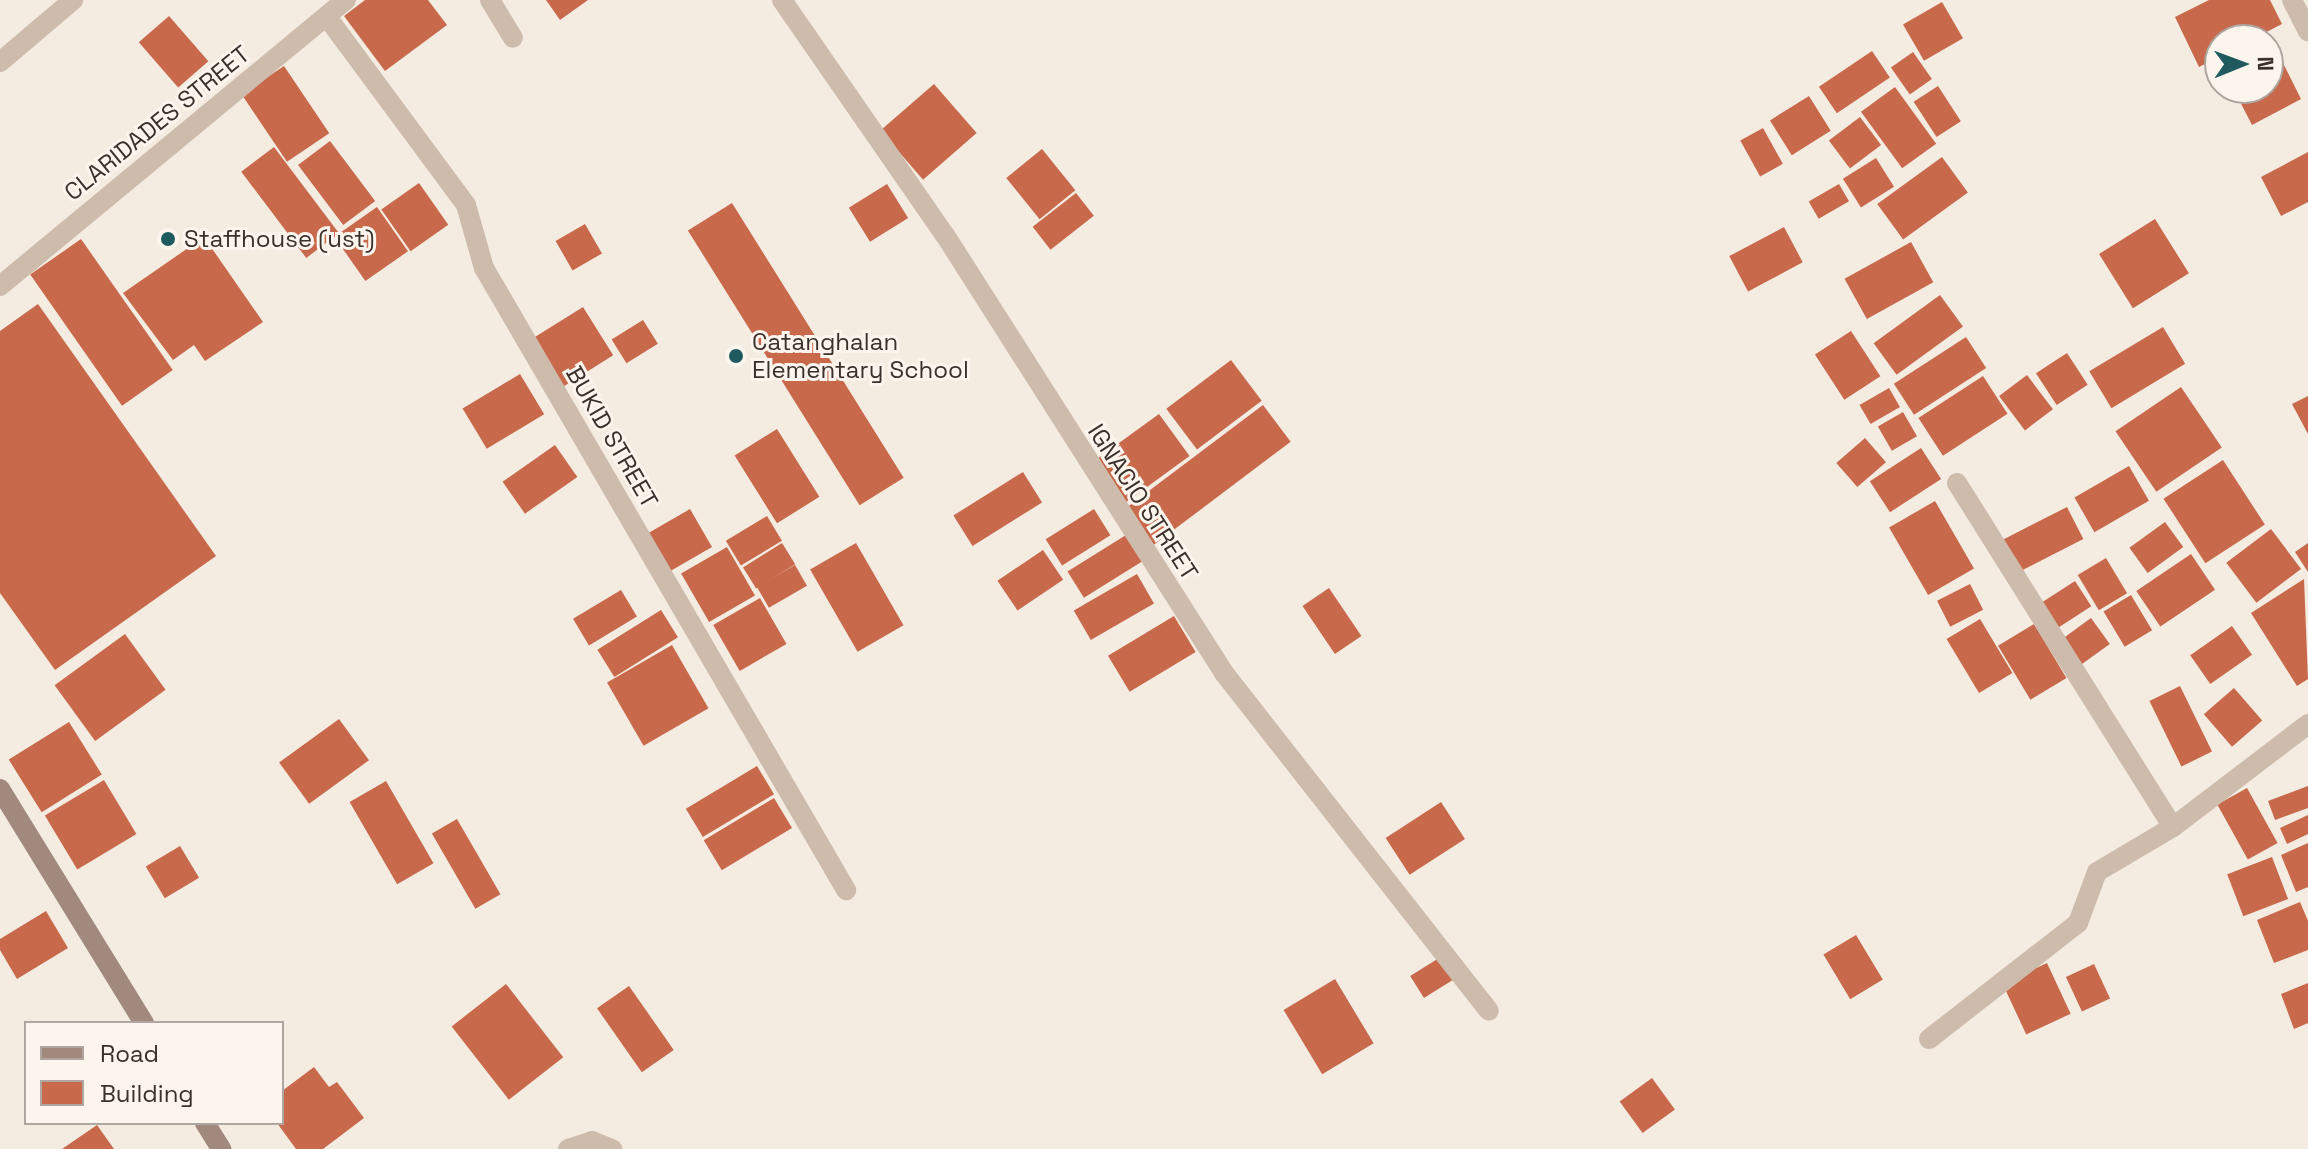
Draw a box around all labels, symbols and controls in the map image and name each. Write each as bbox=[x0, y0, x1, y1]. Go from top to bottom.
north arrow bbox=[2204, 24, 2284, 104]
street label: CLARIDADES STREET bbox=[59, 39, 255, 207]
text: N bbox=[2252, 56, 2280, 71]
place label: Staffhouse (ust) bbox=[184, 225, 374, 253]
marker: Staffhouse (ust) bbox=[159, 230, 177, 248]
place label: Catanghalan Elementary School bbox=[752, 328, 969, 384]
marker: Catanghalan Elementary School bbox=[727, 347, 745, 365]
street label: BUKID STREET bbox=[560, 361, 664, 513]
street label: IGNACIO STREET bbox=[1082, 419, 1204, 585]
legend bbox=[24, 1021, 284, 1125]
text: Road bbox=[100, 1038, 159, 1069]
text: Building bbox=[100, 1078, 194, 1109]

